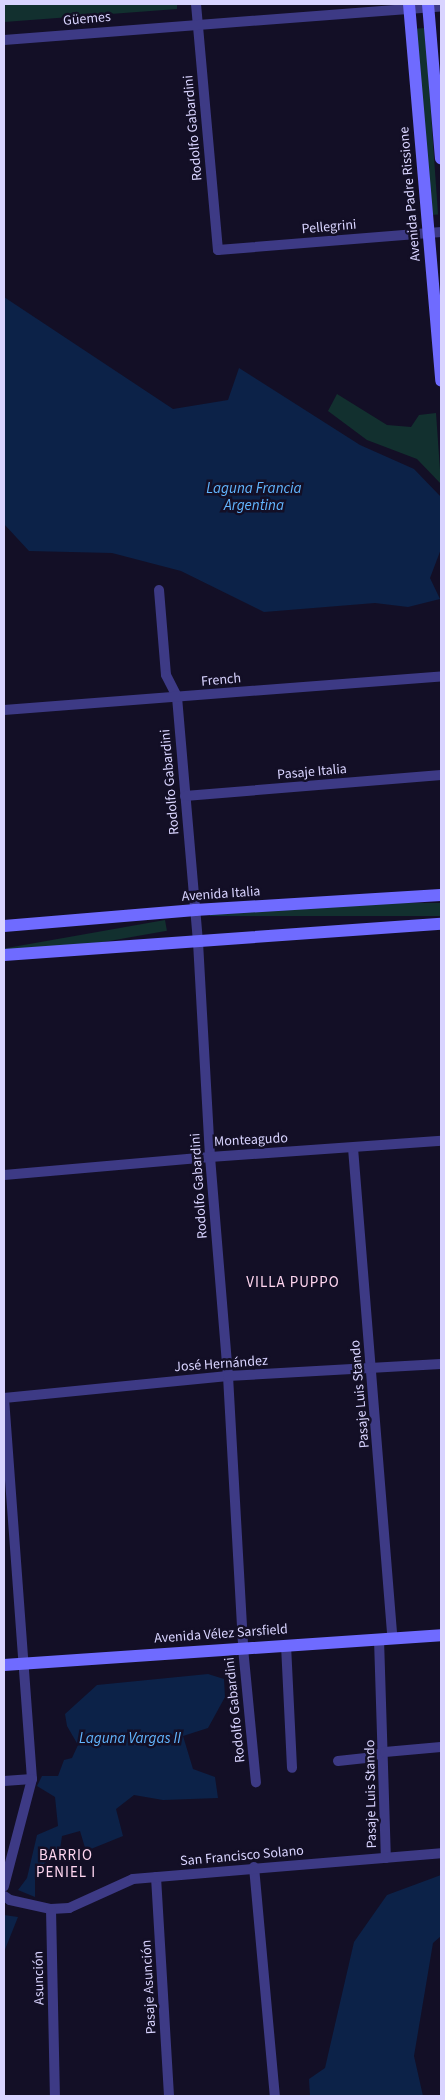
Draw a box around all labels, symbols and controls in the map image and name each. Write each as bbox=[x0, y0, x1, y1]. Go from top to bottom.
street label: Güemes bbox=[63, 9, 111, 29]
street label: Rodolfo Gabardini bbox=[180, 74, 206, 182]
street label: Avenida Padre Rissione bbox=[396, 126, 424, 262]
street label: Pellegrini bbox=[301, 216, 357, 238]
water label: Laguna Francia Argentina bbox=[206, 479, 302, 514]
street label: French bbox=[200, 670, 242, 690]
street label: Rodolfo Gabardini bbox=[157, 728, 183, 836]
street label: Pasaje Italia bbox=[277, 761, 347, 783]
street label: Avenida Italia bbox=[181, 883, 261, 905]
street label: Monteagudo bbox=[214, 1130, 288, 1150]
street label: Rodolfo Gabardini bbox=[187, 1133, 211, 1239]
district label: VILLA PUPPO bbox=[245, 1274, 341, 1292]
street label: Pasaje Luis Stando bbox=[347, 1339, 373, 1449]
street label: José Hernández bbox=[174, 1352, 268, 1376]
street label: Avenida Vélez Sarsfield bbox=[154, 1621, 288, 1647]
street label: Rodolfo Gabardini bbox=[221, 1656, 249, 1764]
water label: Laguna Vargas II bbox=[79, 1730, 181, 1748]
street label: Pasaje Luis Stando bbox=[362, 1740, 380, 1848]
street label: San Francisco Solano bbox=[180, 1842, 304, 1870]
district label: BARRIO PENIEL I bbox=[35, 1846, 97, 1881]
street label: Pasaje Asunción bbox=[138, 1939, 160, 2035]
street label: Asunción bbox=[30, 1951, 48, 2005]

